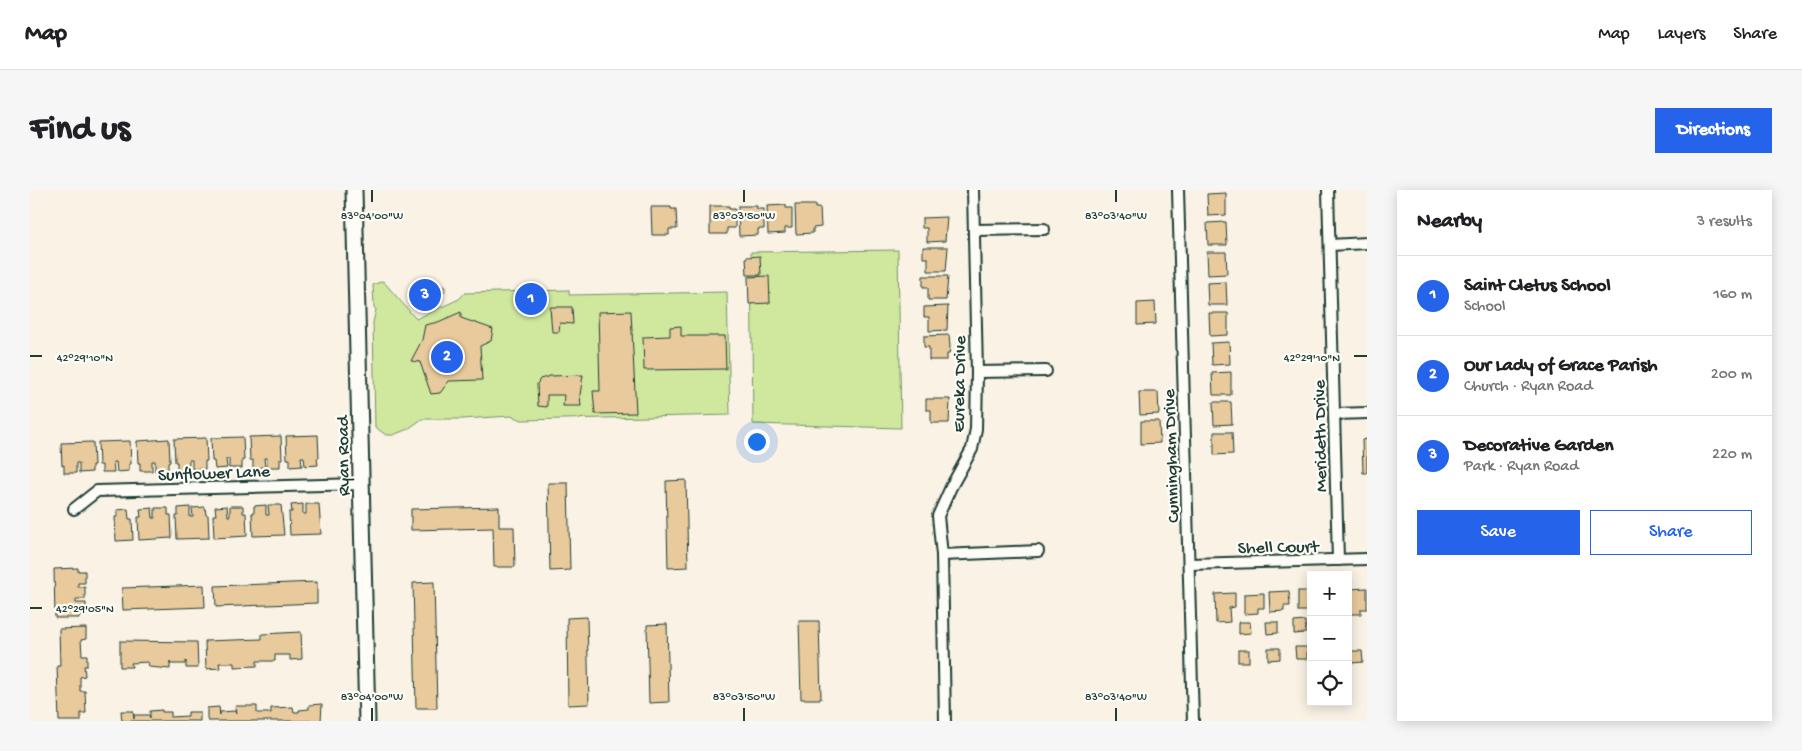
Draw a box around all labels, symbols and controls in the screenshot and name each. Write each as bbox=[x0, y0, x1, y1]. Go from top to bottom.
text: Map bbox=[25, 20, 67, 49]
text: Map bbox=[1598, 24, 1630, 45]
text: Layers bbox=[1658, 24, 1705, 45]
text: Share bbox=[1733, 24, 1777, 45]
button: Directions bbox=[1655, 108, 1772, 153]
text: Find us bbox=[30, 110, 130, 151]
text: 83°04'00"W bbox=[341, 210, 403, 224]
text: 83°03'50"W bbox=[713, 210, 775, 224]
text: 83°03'40"W bbox=[1085, 210, 1147, 224]
text: Nearby bbox=[1417, 210, 1482, 235]
text: 3 results bbox=[1697, 213, 1752, 232]
text: Saint Cletus School bbox=[1464, 275, 1611, 298]
pin: 3 bbox=[409, 276, 441, 314]
pin: 1 bbox=[515, 280, 547, 318]
text: 1 bbox=[1430, 286, 1436, 305]
text: 160 m bbox=[1713, 286, 1752, 305]
text: School bbox=[1464, 298, 1506, 317]
street label: Eureka Drive bbox=[949, 335, 972, 433]
pin: 2 bbox=[431, 338, 463, 376]
text: 42°29'10"N bbox=[57, 352, 113, 366]
text: 42°29'10"N bbox=[1284, 352, 1340, 366]
text: Our Lady of Grace Parish bbox=[1464, 355, 1657, 378]
text: 2 bbox=[1429, 366, 1437, 385]
text: 200 m bbox=[1711, 366, 1752, 385]
text: Church · Ryan Road bbox=[1464, 378, 1593, 397]
street label: Merideth Drive bbox=[1310, 379, 1333, 492]
street label: Cunningham Drive bbox=[1160, 388, 1185, 523]
street label: Ryan Road bbox=[333, 414, 356, 496]
your location bbox=[744, 429, 770, 455]
text: Decorative Garden bbox=[1464, 435, 1614, 458]
text: 3 bbox=[1429, 446, 1437, 465]
text: 220 m bbox=[1712, 446, 1752, 465]
text: Park · Ryan Road bbox=[1464, 458, 1579, 477]
street label: Sunflower Lane bbox=[158, 462, 271, 487]
button: Save bbox=[1417, 510, 1580, 555]
button: Share bbox=[1590, 510, 1752, 555]
street label: Shell Court bbox=[1237, 537, 1320, 560]
map controls bbox=[1307, 571, 1352, 706]
button: + bbox=[1307, 571, 1352, 616]
text: 42°29'05"N bbox=[56, 603, 114, 617]
button: − bbox=[1307, 616, 1352, 661]
button: locate bbox=[1307, 661, 1352, 706]
text: 83°04'00"W bbox=[341, 691, 403, 705]
text: 83°03'50"W bbox=[713, 691, 775, 705]
text: 83°03'40"W bbox=[1085, 691, 1147, 705]

